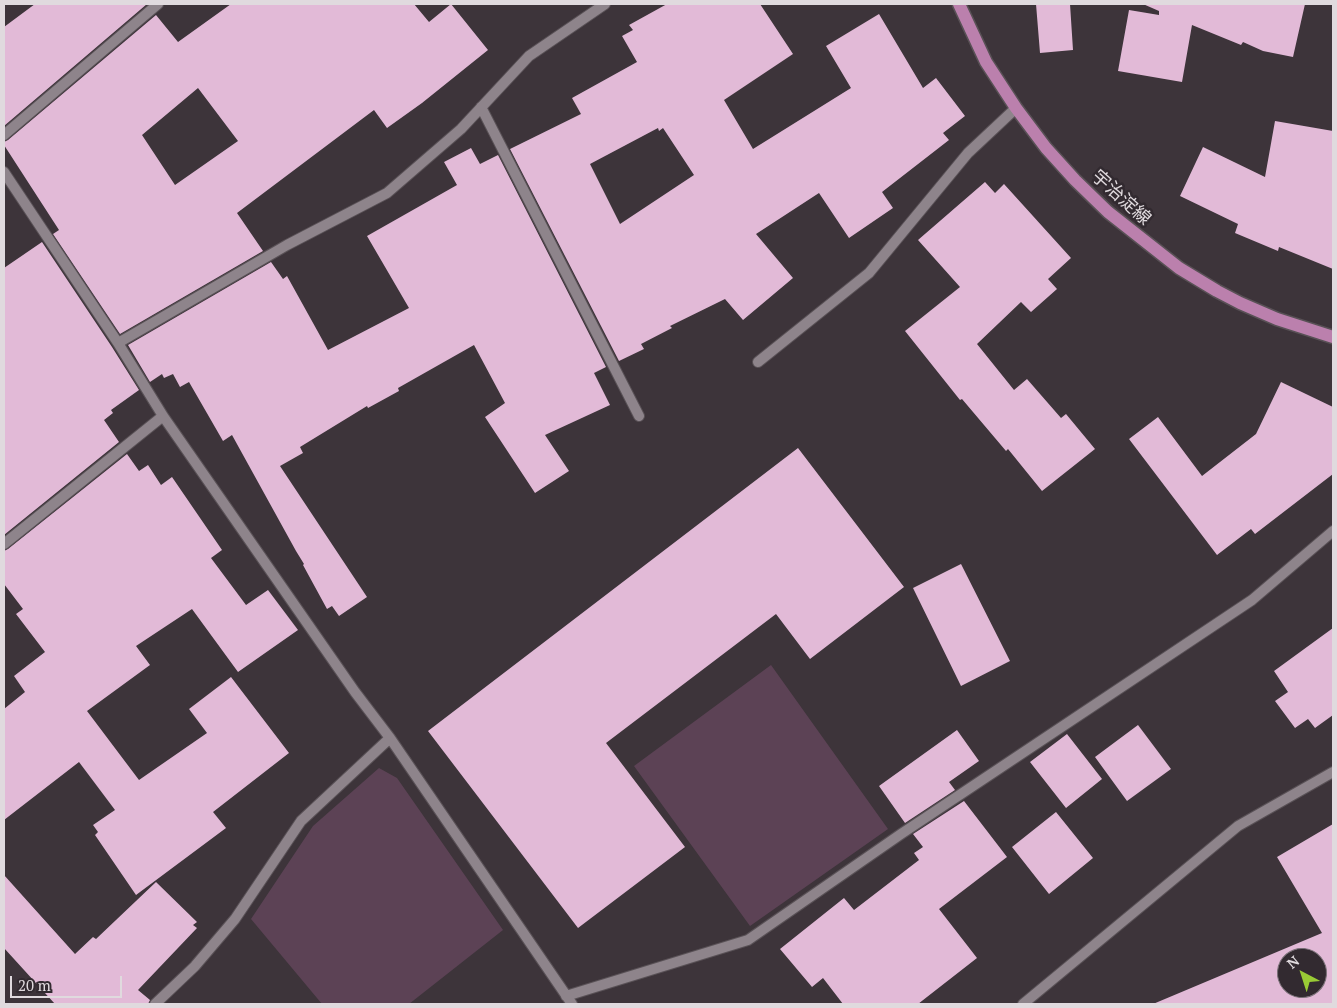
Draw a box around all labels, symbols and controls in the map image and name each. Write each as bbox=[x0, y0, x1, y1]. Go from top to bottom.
street label: 宇治淀線 bbox=[1087, 166, 1155, 230]
north arrow bbox=[1277, 948, 1327, 998]
text: N bbox=[1283, 951, 1303, 973]
scale bar bbox=[12, 966, 125, 998]
text: 20 m bbox=[18, 975, 51, 995]

